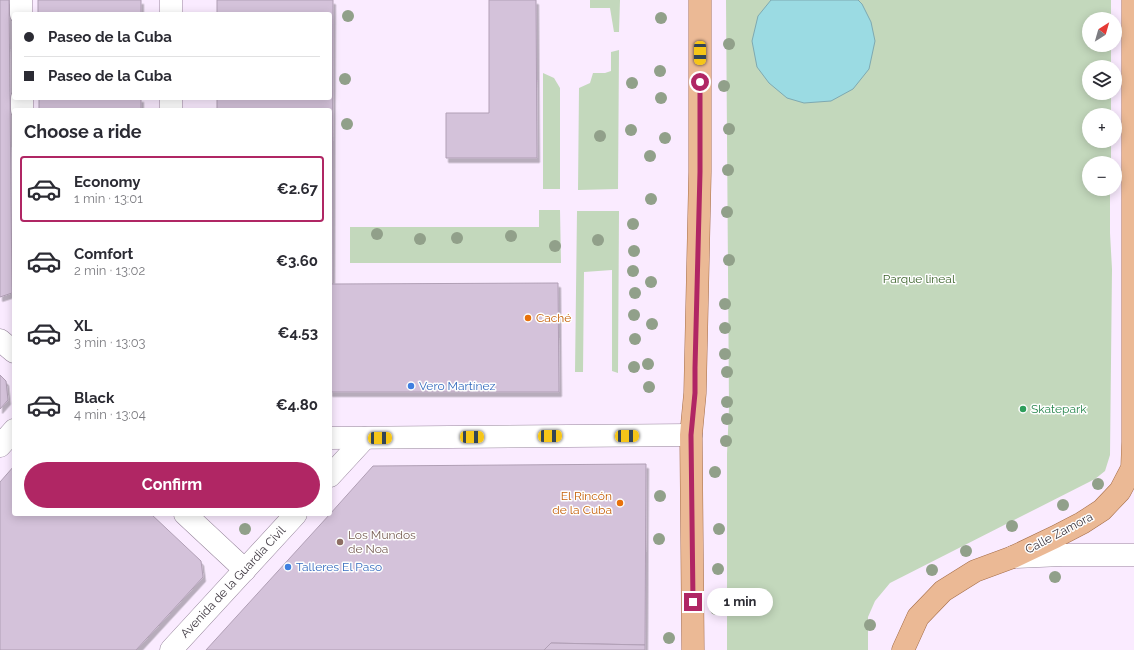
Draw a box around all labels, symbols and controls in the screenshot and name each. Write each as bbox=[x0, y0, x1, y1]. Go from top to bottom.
north arrow bbox=[1082, 12, 1122, 52]
map controls bbox=[1082, 12, 1122, 196]
text: Paseo de la Cuba bbox=[48, 28, 172, 46]
car bbox=[694, 41, 706, 65]
button: layers bbox=[1082, 60, 1122, 100]
text: Paseo de la Cuba bbox=[48, 67, 172, 85]
route start bbox=[691, 73, 709, 91]
button: + bbox=[1082, 108, 1122, 148]
text: Choose a ride bbox=[24, 121, 142, 142]
button: − bbox=[1082, 156, 1122, 196]
icon: car bbox=[26, 171, 62, 207]
text: Economy bbox=[74, 173, 141, 191]
text: €2.67 bbox=[277, 180, 318, 198]
text: 1 min · 13:01 bbox=[74, 191, 143, 206]
icon: car bbox=[26, 243, 62, 279]
text: Comfort bbox=[74, 245, 133, 263]
text: €3.60 bbox=[276, 252, 318, 270]
text: 2 min · 13:02 bbox=[74, 263, 145, 278]
park label: Parque lineal bbox=[883, 272, 956, 286]
place label: Caché bbox=[536, 311, 571, 325]
marker: Caché bbox=[523, 313, 533, 323]
icon: car bbox=[26, 315, 62, 351]
text: XL bbox=[74, 317, 92, 335]
text: €4.53 bbox=[277, 324, 318, 342]
text: 3 min · 13:03 bbox=[74, 335, 146, 350]
place label: Vero Martínez bbox=[419, 379, 495, 393]
marker: Vero Martínez bbox=[406, 381, 416, 391]
icon: car bbox=[26, 387, 62, 423]
text: Black bbox=[74, 389, 114, 407]
text: €4.80 bbox=[276, 396, 318, 414]
place label: Skatepark bbox=[1031, 402, 1087, 416]
marker: Skatepark bbox=[1018, 404, 1028, 414]
text: 4 min · 13:04 bbox=[74, 407, 146, 422]
car bbox=[538, 430, 562, 442]
car bbox=[615, 430, 639, 442]
car bbox=[460, 431, 484, 443]
car bbox=[368, 432, 392, 444]
button: Confirm bbox=[24, 462, 320, 508]
place label: El Rincón de la Cuba bbox=[552, 489, 612, 517]
marker: El Rincón de la Cuba bbox=[615, 498, 625, 508]
street label: Calle Zamora bbox=[1023, 509, 1095, 557]
street label: Avenida de la Guardia Civil bbox=[178, 523, 289, 641]
place label: Los Mundos de Noa bbox=[348, 528, 416, 556]
marker: Los Mundos de Noa bbox=[335, 537, 345, 547]
place label: Talleres El Paso bbox=[296, 560, 382, 574]
marker: Talleres El Paso bbox=[283, 562, 293, 572]
callout: 1 min bbox=[707, 588, 773, 616]
route end bbox=[684, 593, 702, 611]
text: 1 min bbox=[724, 594, 756, 609]

